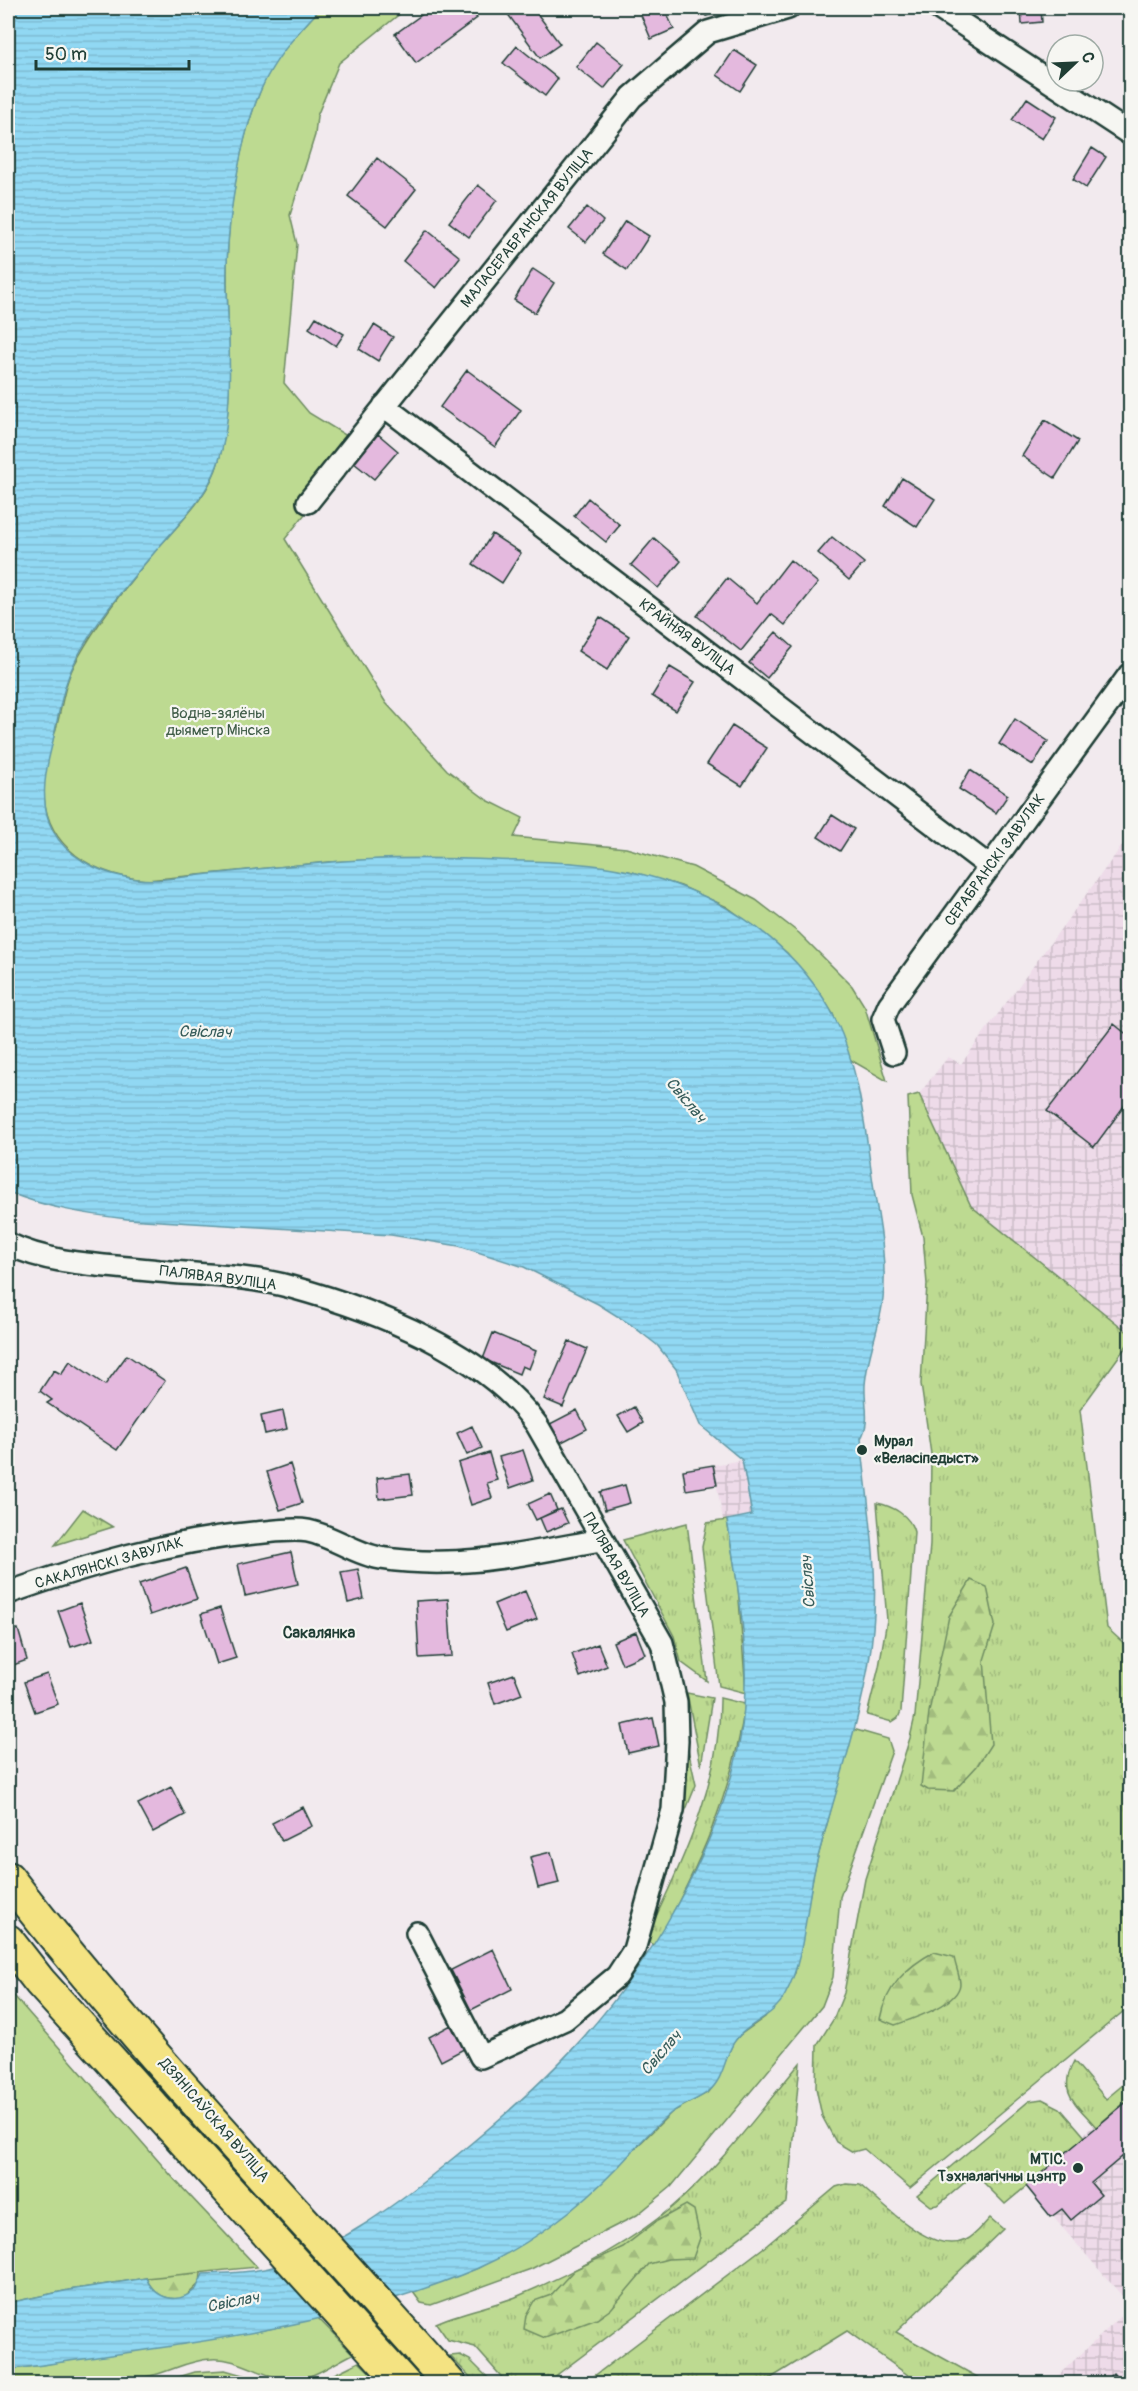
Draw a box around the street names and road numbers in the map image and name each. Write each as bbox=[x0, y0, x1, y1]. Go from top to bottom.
street label: МАЛАСЕРАБРАНСКАЯ ВУЛІЦА bbox=[457, 144, 597, 312]
street label: КРАЙНЯЯ ВУЛІЦА bbox=[635, 594, 739, 680]
street label: СЕРАБРАНСКІ ЗАВУЛАК bbox=[941, 790, 1049, 930]
street label: ПАЛЯВАЯ ВУЛІЦА bbox=[158, 1261, 278, 1295]
street label: ПАЛЯВАЯ ВУЛІЦА bbox=[578, 1509, 654, 1621]
street label: САКАЛЯНСКІ ЗАВУЛАК bbox=[33, 1533, 185, 1593]
street label: ДЗЯНІСАЎСКАЯ ВУЛІЦА bbox=[154, 2053, 273, 2186]

